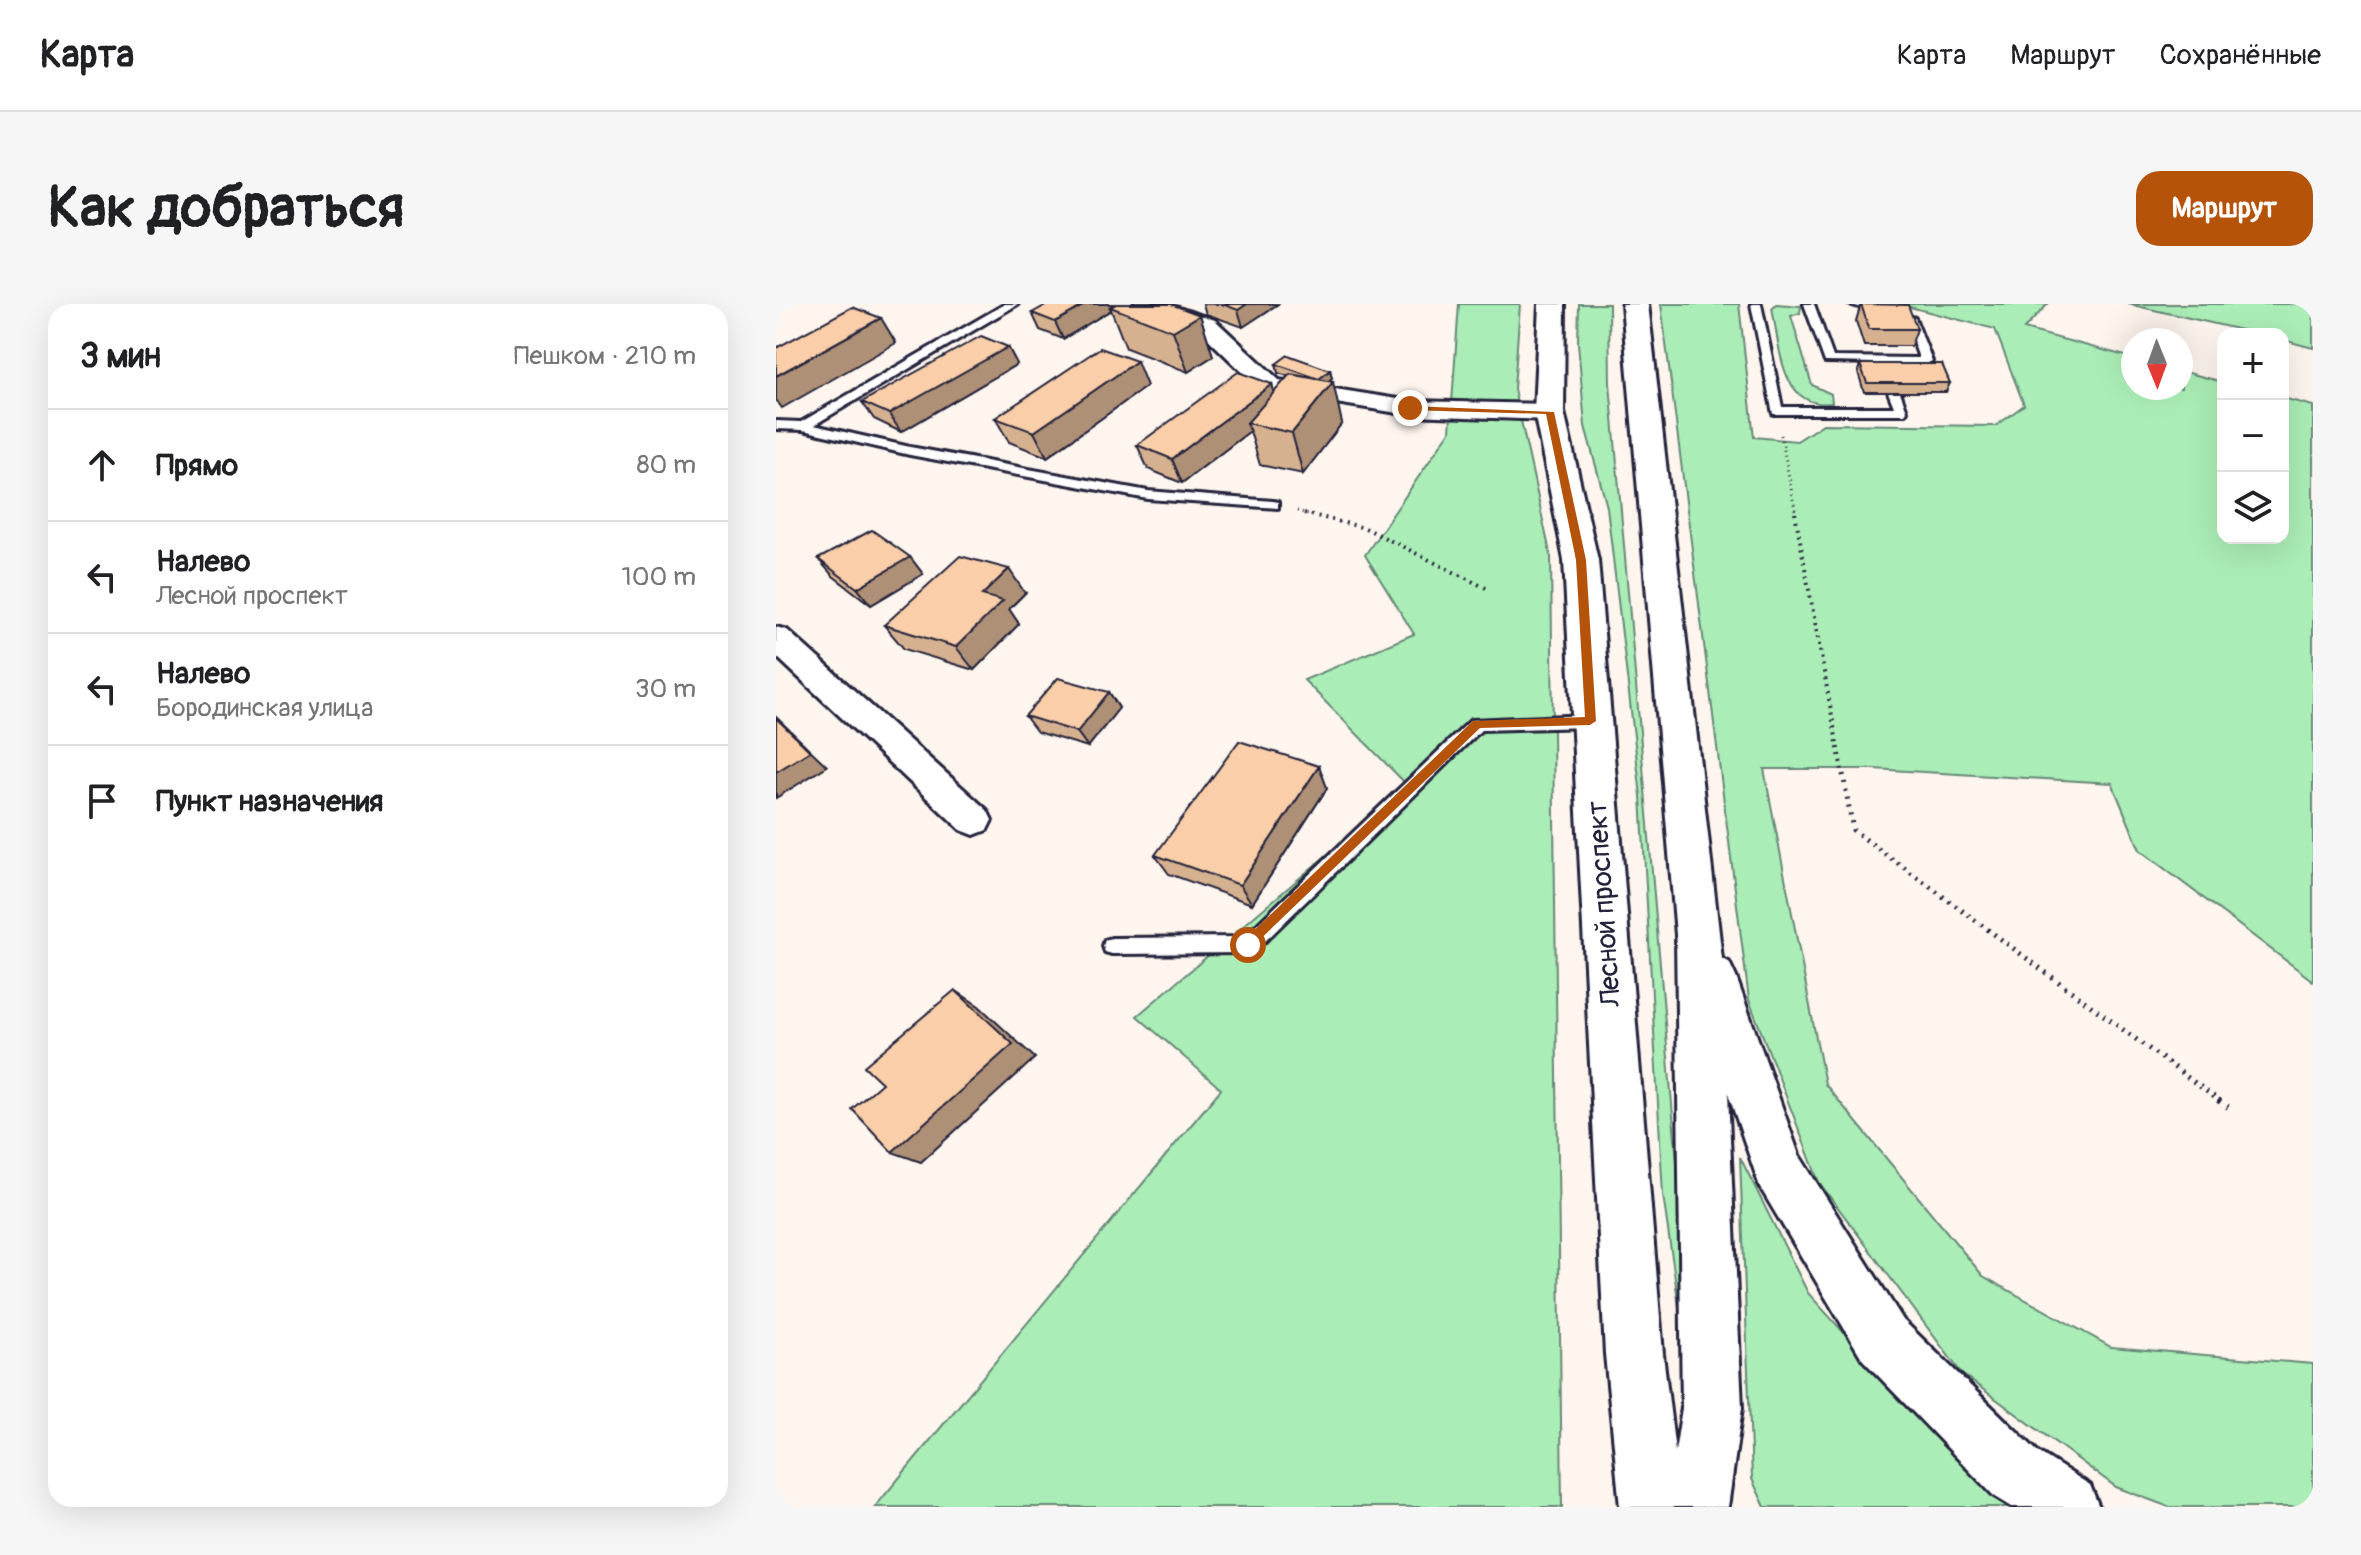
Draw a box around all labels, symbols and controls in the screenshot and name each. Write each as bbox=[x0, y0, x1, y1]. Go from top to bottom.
text: Карта bbox=[40, 31, 134, 79]
text: Карта bbox=[1897, 38, 1966, 73]
text: Маршрут bbox=[2010, 38, 2116, 73]
text: Сохранённые bbox=[2160, 38, 2321, 73]
button: Маршрут bbox=[2136, 171, 2313, 246]
text: Как добраться bbox=[48, 174, 404, 243]
north arrow bbox=[2121, 328, 2193, 400]
map controls bbox=[2217, 328, 2289, 544]
button: + bbox=[2217, 328, 2289, 400]
text: 3 мин bbox=[80, 335, 161, 378]
text: Пешком · 210 m bbox=[514, 340, 696, 372]
route end bbox=[1392, 390, 1428, 426]
button: − bbox=[2217, 400, 2289, 472]
icon: ahead bbox=[80, 443, 124, 487]
text: Прямо bbox=[156, 447, 238, 484]
text: 80 m bbox=[636, 449, 696, 481]
button: layers bbox=[2217, 472, 2289, 544]
text: Налево bbox=[156, 543, 250, 580]
icon: left bbox=[80, 555, 124, 599]
text: 100 m bbox=[622, 561, 696, 593]
text: Лесной проспект bbox=[156, 580, 348, 612]
text: Налево bbox=[156, 655, 250, 692]
icon: left bbox=[80, 667, 124, 711]
text: 30 m bbox=[635, 673, 696, 705]
text: Бородинская улица bbox=[156, 692, 373, 724]
icon: arrive bbox=[80, 779, 124, 823]
text: Пункт назначения bbox=[156, 783, 383, 820]
street label: Лесной проспект bbox=[1580, 800, 1629, 1009]
route start bbox=[1230, 927, 1266, 963]

